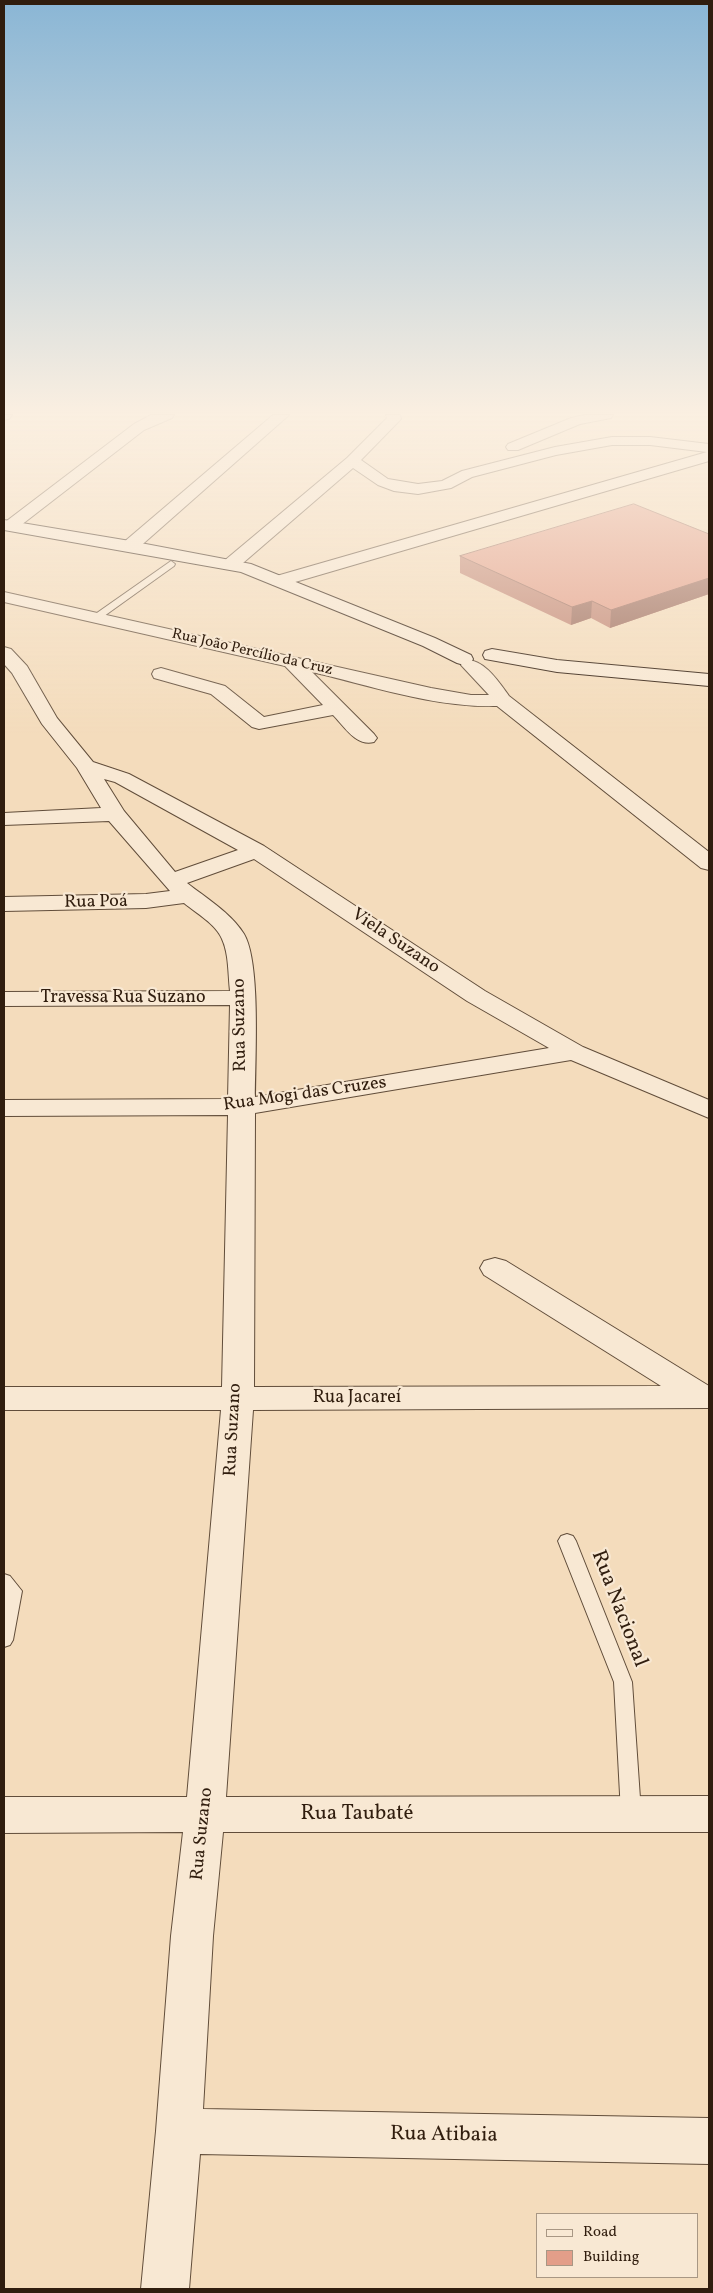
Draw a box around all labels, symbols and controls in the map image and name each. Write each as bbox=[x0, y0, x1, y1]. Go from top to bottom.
street label: Rua João Percílio da Cruz bbox=[170, 626, 334, 680]
street label: Rua Poá bbox=[64, 892, 128, 914]
street label: Viela Suzano bbox=[347, 905, 443, 979]
street label: Rua Suzano bbox=[229, 978, 253, 1072]
street label: Travessa Rua Suzano bbox=[40, 988, 206, 1010]
street label: Rua Mogi das Cruzes bbox=[222, 1073, 388, 1117]
street label: Rua Suzano bbox=[221, 1383, 247, 1477]
street label: Rua Jacareí bbox=[313, 1388, 401, 1410]
street label: Rua Nacional bbox=[584, 1547, 652, 1671]
street label: Rua Suzano bbox=[187, 1786, 219, 1882]
street label: Rua Taubaté bbox=[301, 1802, 413, 1828]
street label: Rua Atibaia bbox=[390, 2122, 498, 2150]
legend bbox=[536, 2213, 698, 2278]
text: Road bbox=[583, 2222, 617, 2243]
text: Building bbox=[583, 2247, 639, 2268]

